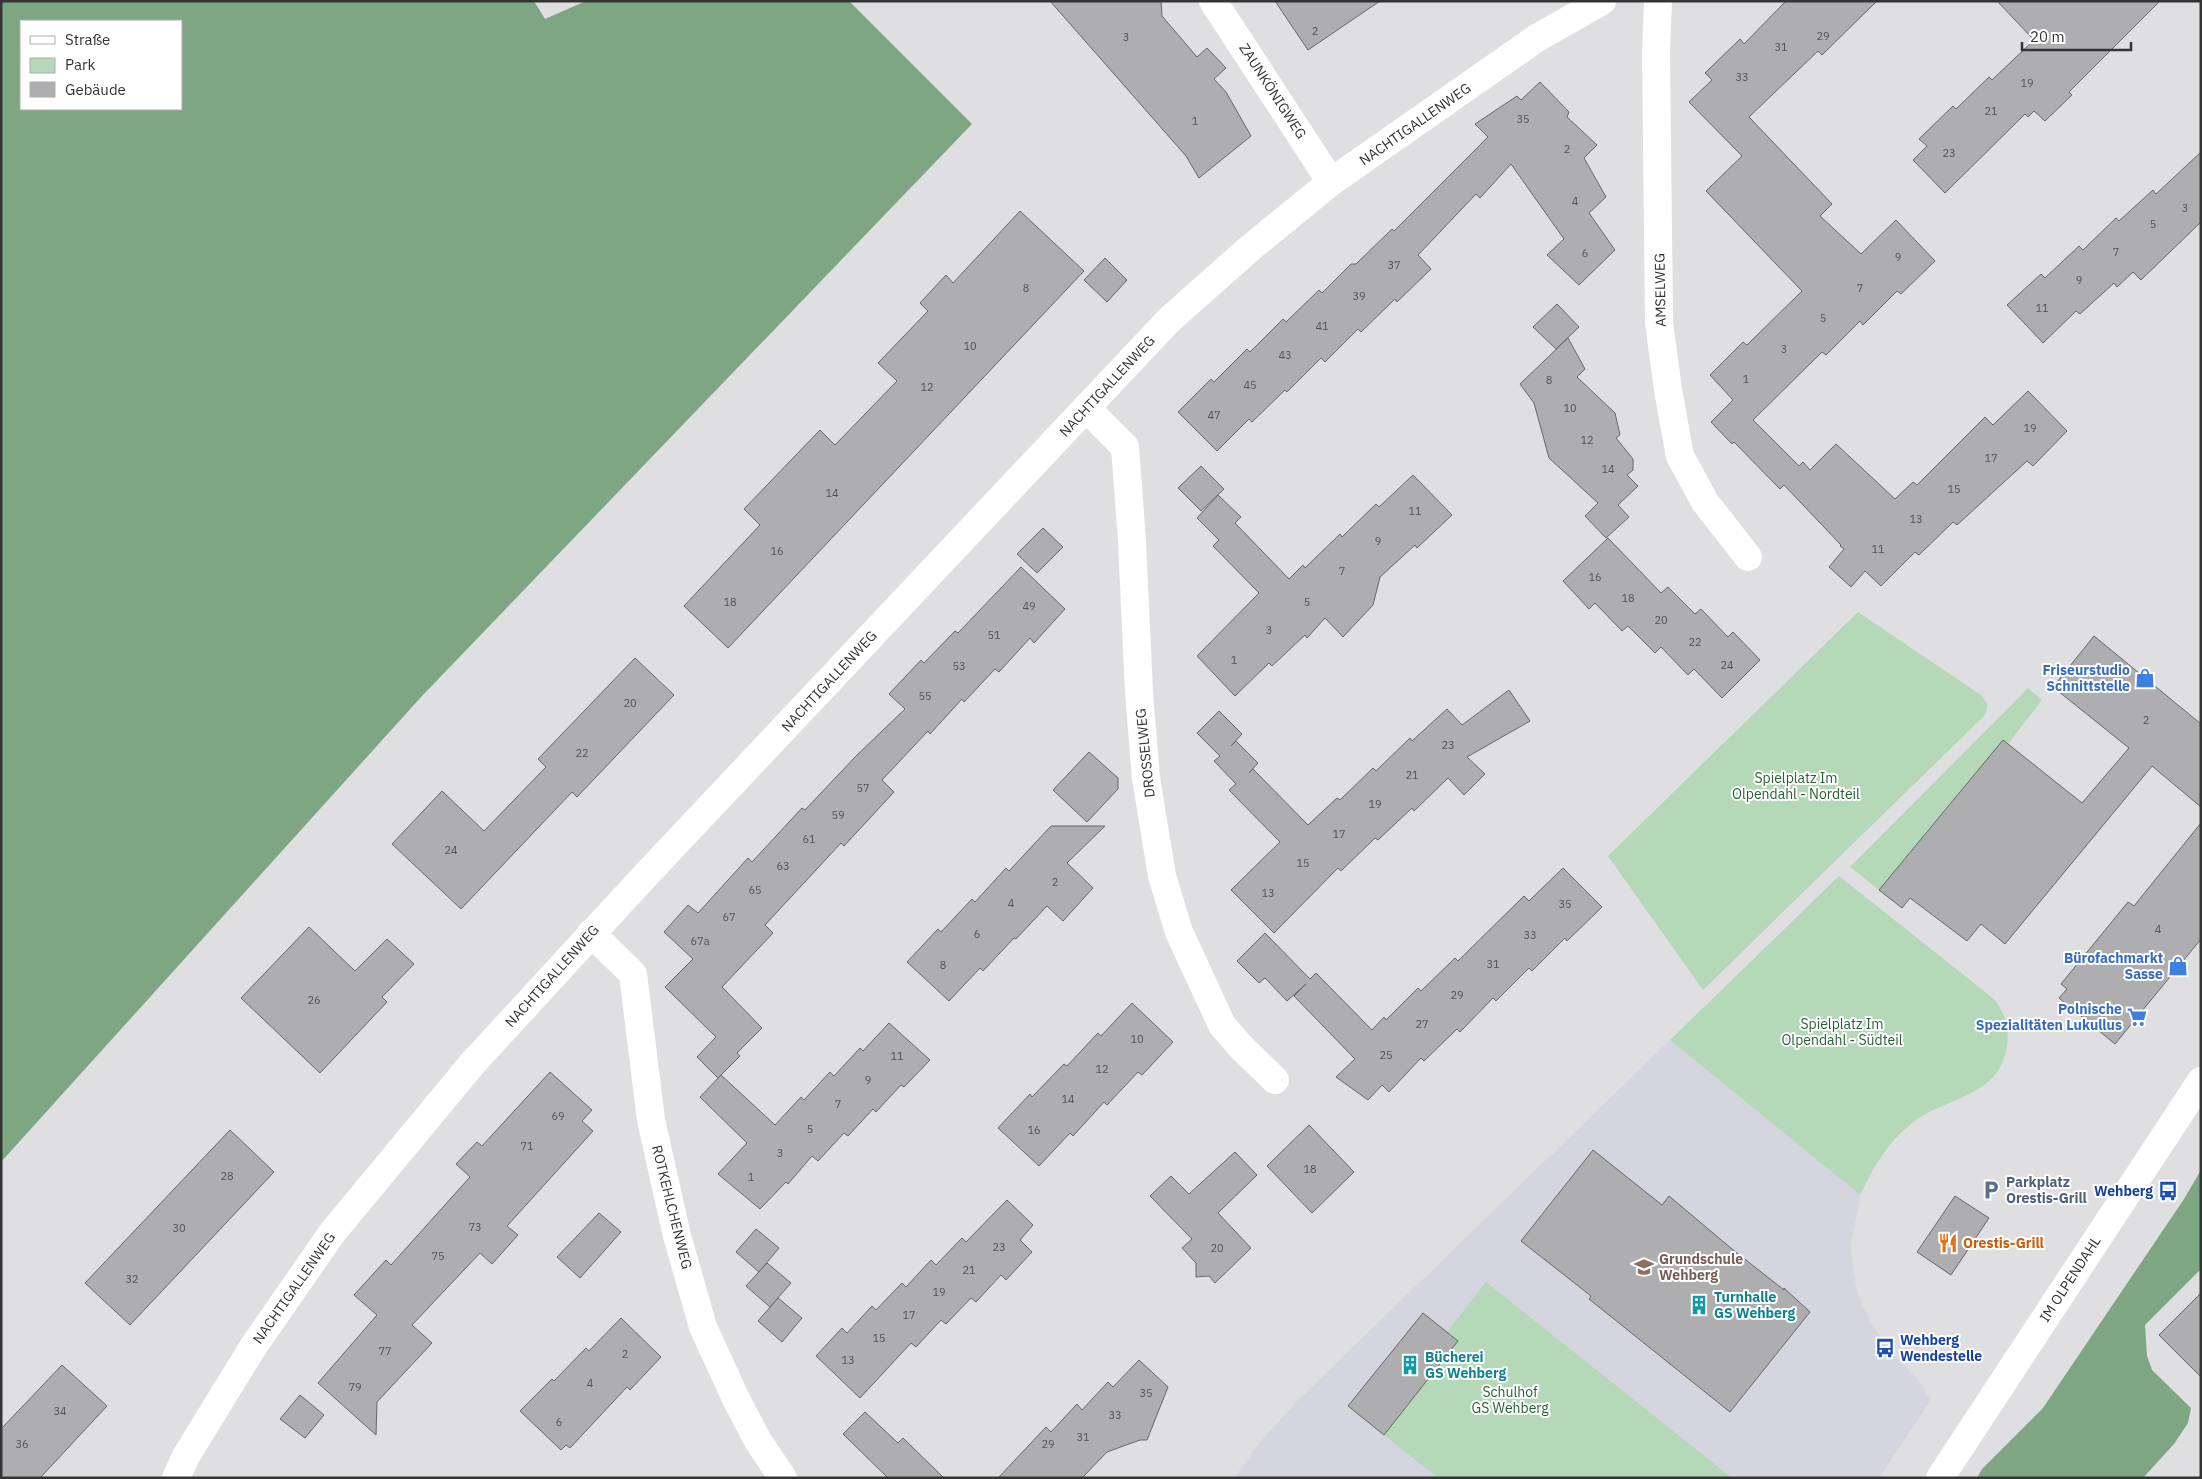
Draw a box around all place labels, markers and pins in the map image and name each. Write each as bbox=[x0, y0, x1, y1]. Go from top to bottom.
place label: Friseurstudio Schnittstelle bbox=[2043, 661, 2130, 695]
shop icon: Friseurstudio Schnittstelle bbox=[2134, 667, 2156, 689]
place label: Bürofachmarkt Sasse bbox=[2064, 949, 2163, 983]
shop icon: Bürofachmarkt Sasse bbox=[2167, 955, 2189, 977]
place label: Polnische Spezialitäten Lukullus bbox=[1976, 1000, 2122, 1034]
supermarket icon: Polnische Spezialitäten Lukullus bbox=[2126, 1006, 2148, 1028]
place label: Parkplatz Orestis-Grill bbox=[2006, 1173, 2087, 1207]
parking icon: Parkplatz Orestis-Grill bbox=[1980, 1179, 2002, 1201]
bus stop icon: Wehberg bbox=[2157, 1180, 2179, 1202]
place label: Wehberg bbox=[2094, 1182, 2153, 1200]
restaurant icon: Orestis-Grill bbox=[1937, 1232, 1959, 1254]
place label: Orestis-Grill bbox=[1963, 1234, 2044, 1252]
place label: Grundschule Wehberg bbox=[1659, 1250, 1743, 1284]
school or university icon: Grundschule Wehberg bbox=[1633, 1256, 1655, 1278]
place label: Turnhalle GS Wehberg bbox=[1714, 1288, 1795, 1322]
building icon: Turnhalle GS Wehberg bbox=[1688, 1294, 1710, 1316]
place label: Wehberg Wendestelle bbox=[1900, 1331, 1982, 1365]
bus stop icon: Wehberg Wendestelle bbox=[1874, 1337, 1896, 1359]
place label: Bücherei GS Wehberg bbox=[1425, 1348, 1506, 1382]
building icon: Bücherei GS Wehberg bbox=[1399, 1354, 1421, 1376]

